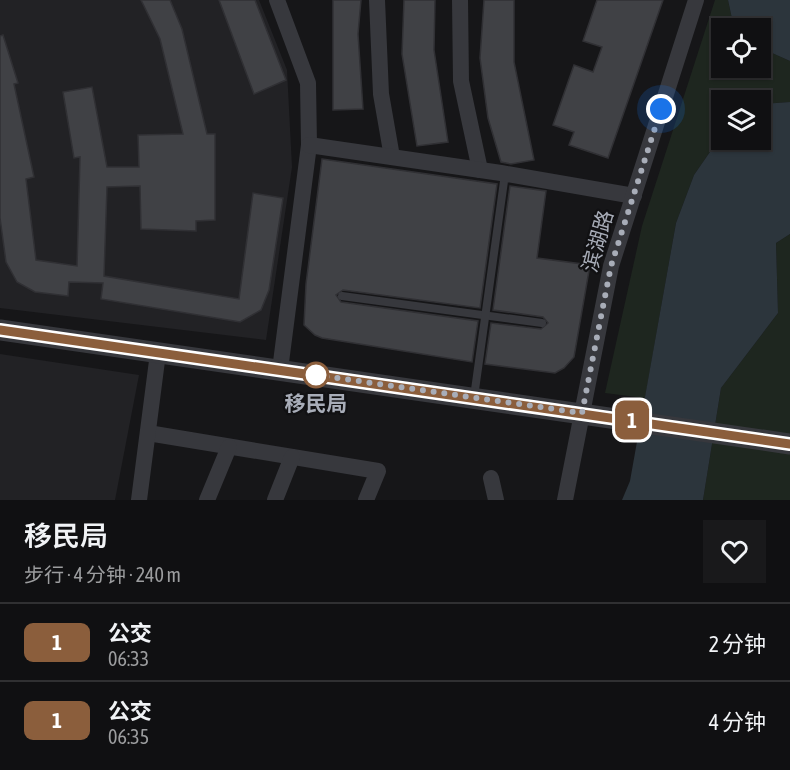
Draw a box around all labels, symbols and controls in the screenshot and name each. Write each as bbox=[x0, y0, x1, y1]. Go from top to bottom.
map controls bbox=[711, 18, 771, 150]
button: locate bbox=[711, 18, 771, 78]
button: layers bbox=[711, 90, 771, 150]
your location bbox=[646, 94, 676, 124]
street label: 滨湖路 bbox=[577, 207, 617, 275]
marker: 移民局 bbox=[303, 362, 329, 388]
place label: 移民局 bbox=[285, 391, 348, 415]
line badge: 1 bbox=[612, 400, 652, 440]
text: 1 bbox=[627, 408, 637, 432]
text: 移民局 bbox=[24, 520, 108, 552]
button: heart bbox=[703, 520, 766, 583]
text: 步行 · 4 分钟 · 240 m bbox=[24, 563, 181, 586]
text: 公交 bbox=[108, 620, 152, 646]
text: 1 bbox=[52, 630, 62, 654]
text: 2 分钟 bbox=[709, 631, 766, 657]
text: 06:33 bbox=[108, 647, 149, 670]
text: 公交 bbox=[108, 698, 152, 724]
text: 1 bbox=[52, 708, 62, 732]
text: 4 分钟 bbox=[709, 709, 766, 735]
text: 06:35 bbox=[108, 725, 149, 748]

